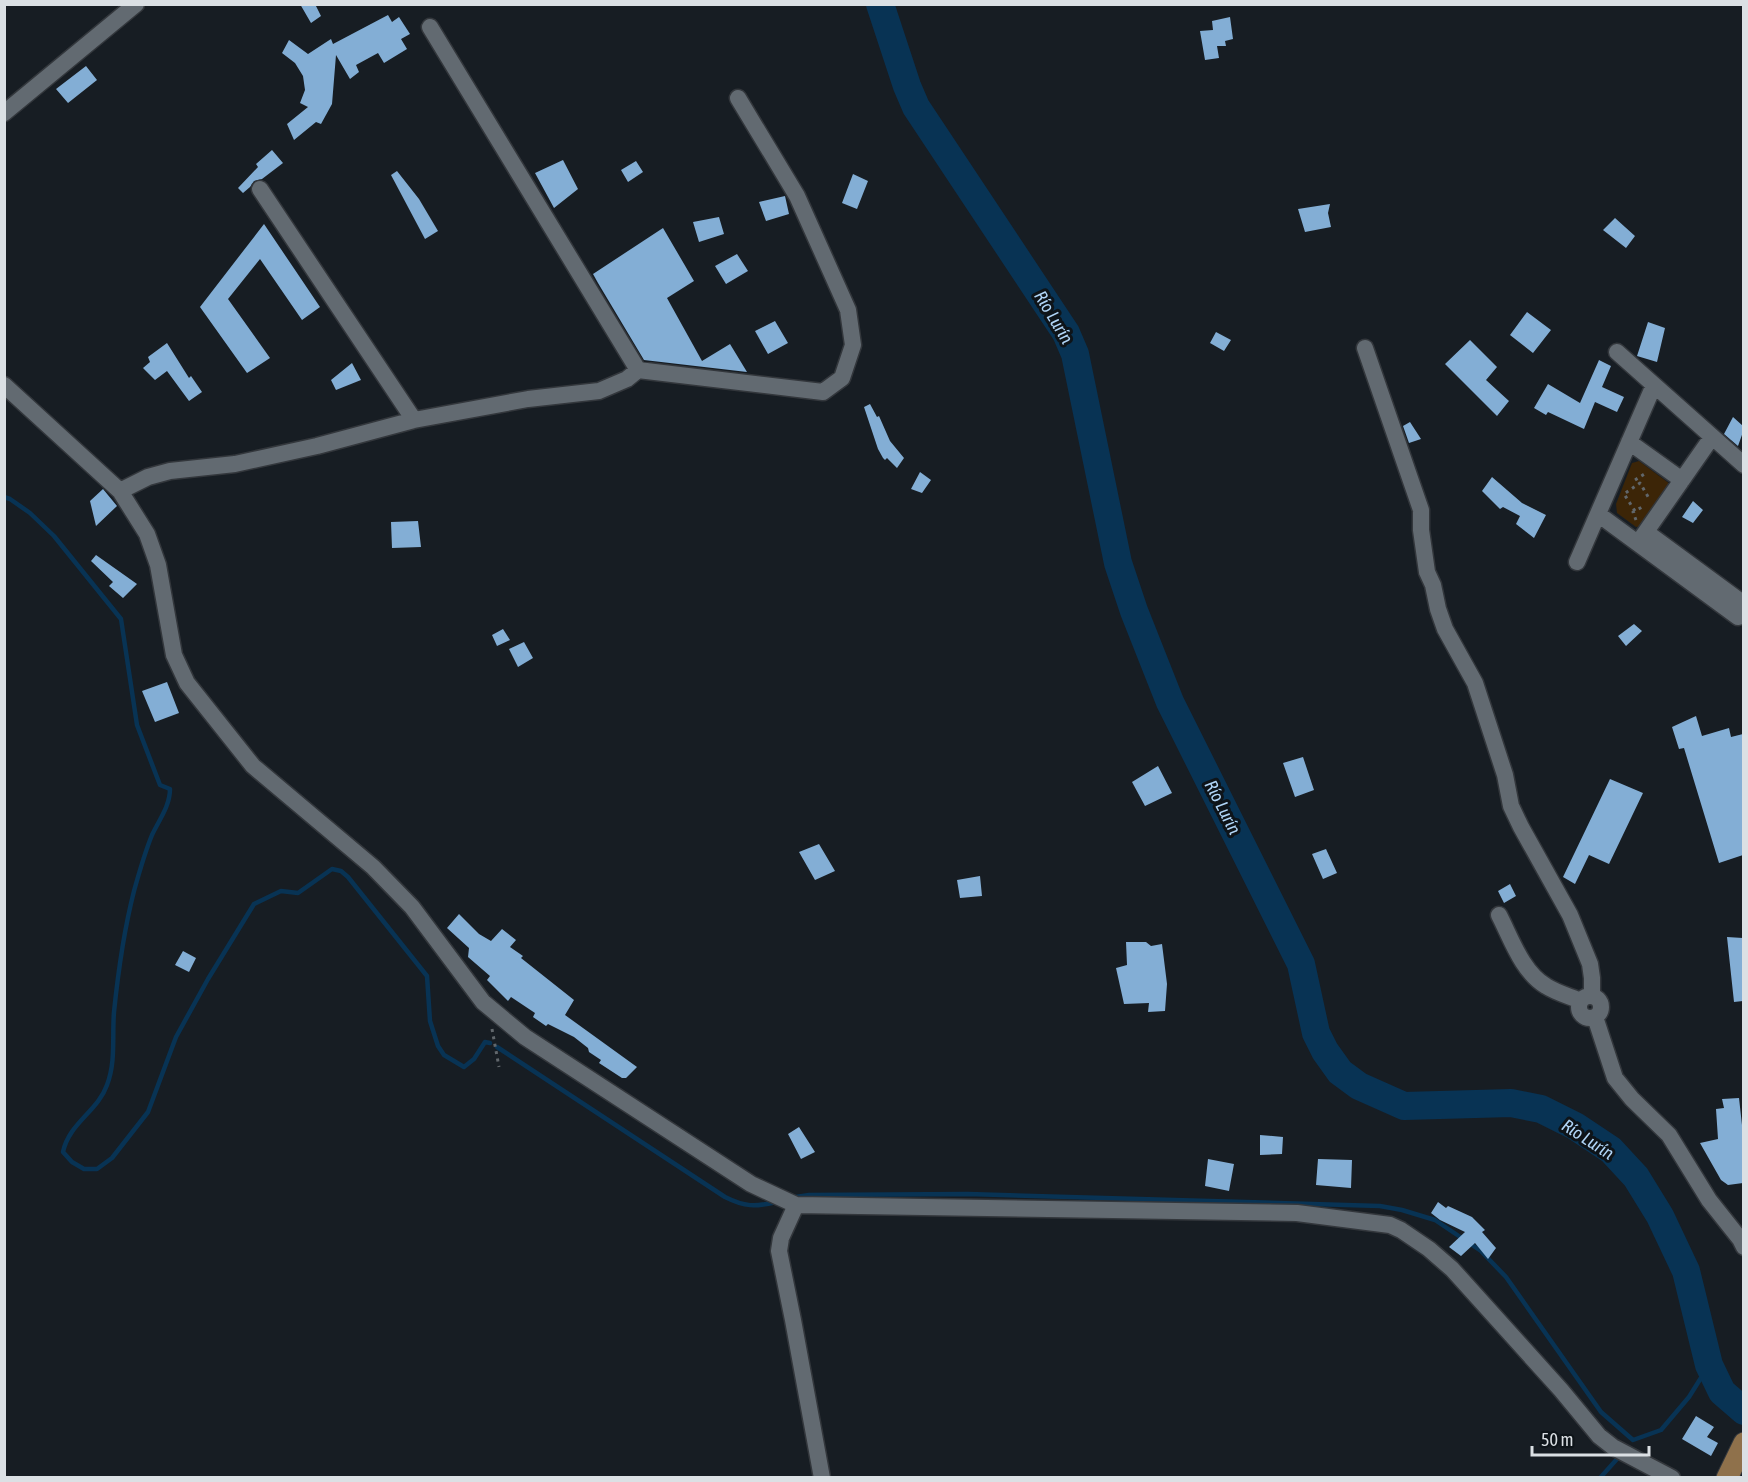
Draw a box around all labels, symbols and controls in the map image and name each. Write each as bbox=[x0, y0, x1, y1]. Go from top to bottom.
water label: Río Lurín bbox=[1030, 287, 1078, 347]
water label: Río Lurín bbox=[1200, 776, 1246, 838]
water label: Río Lurín bbox=[1558, 1114, 1618, 1164]
scale bar bbox=[1532, 1419, 1649, 1457]
text: 50 m bbox=[1541, 1429, 1573, 1450]

